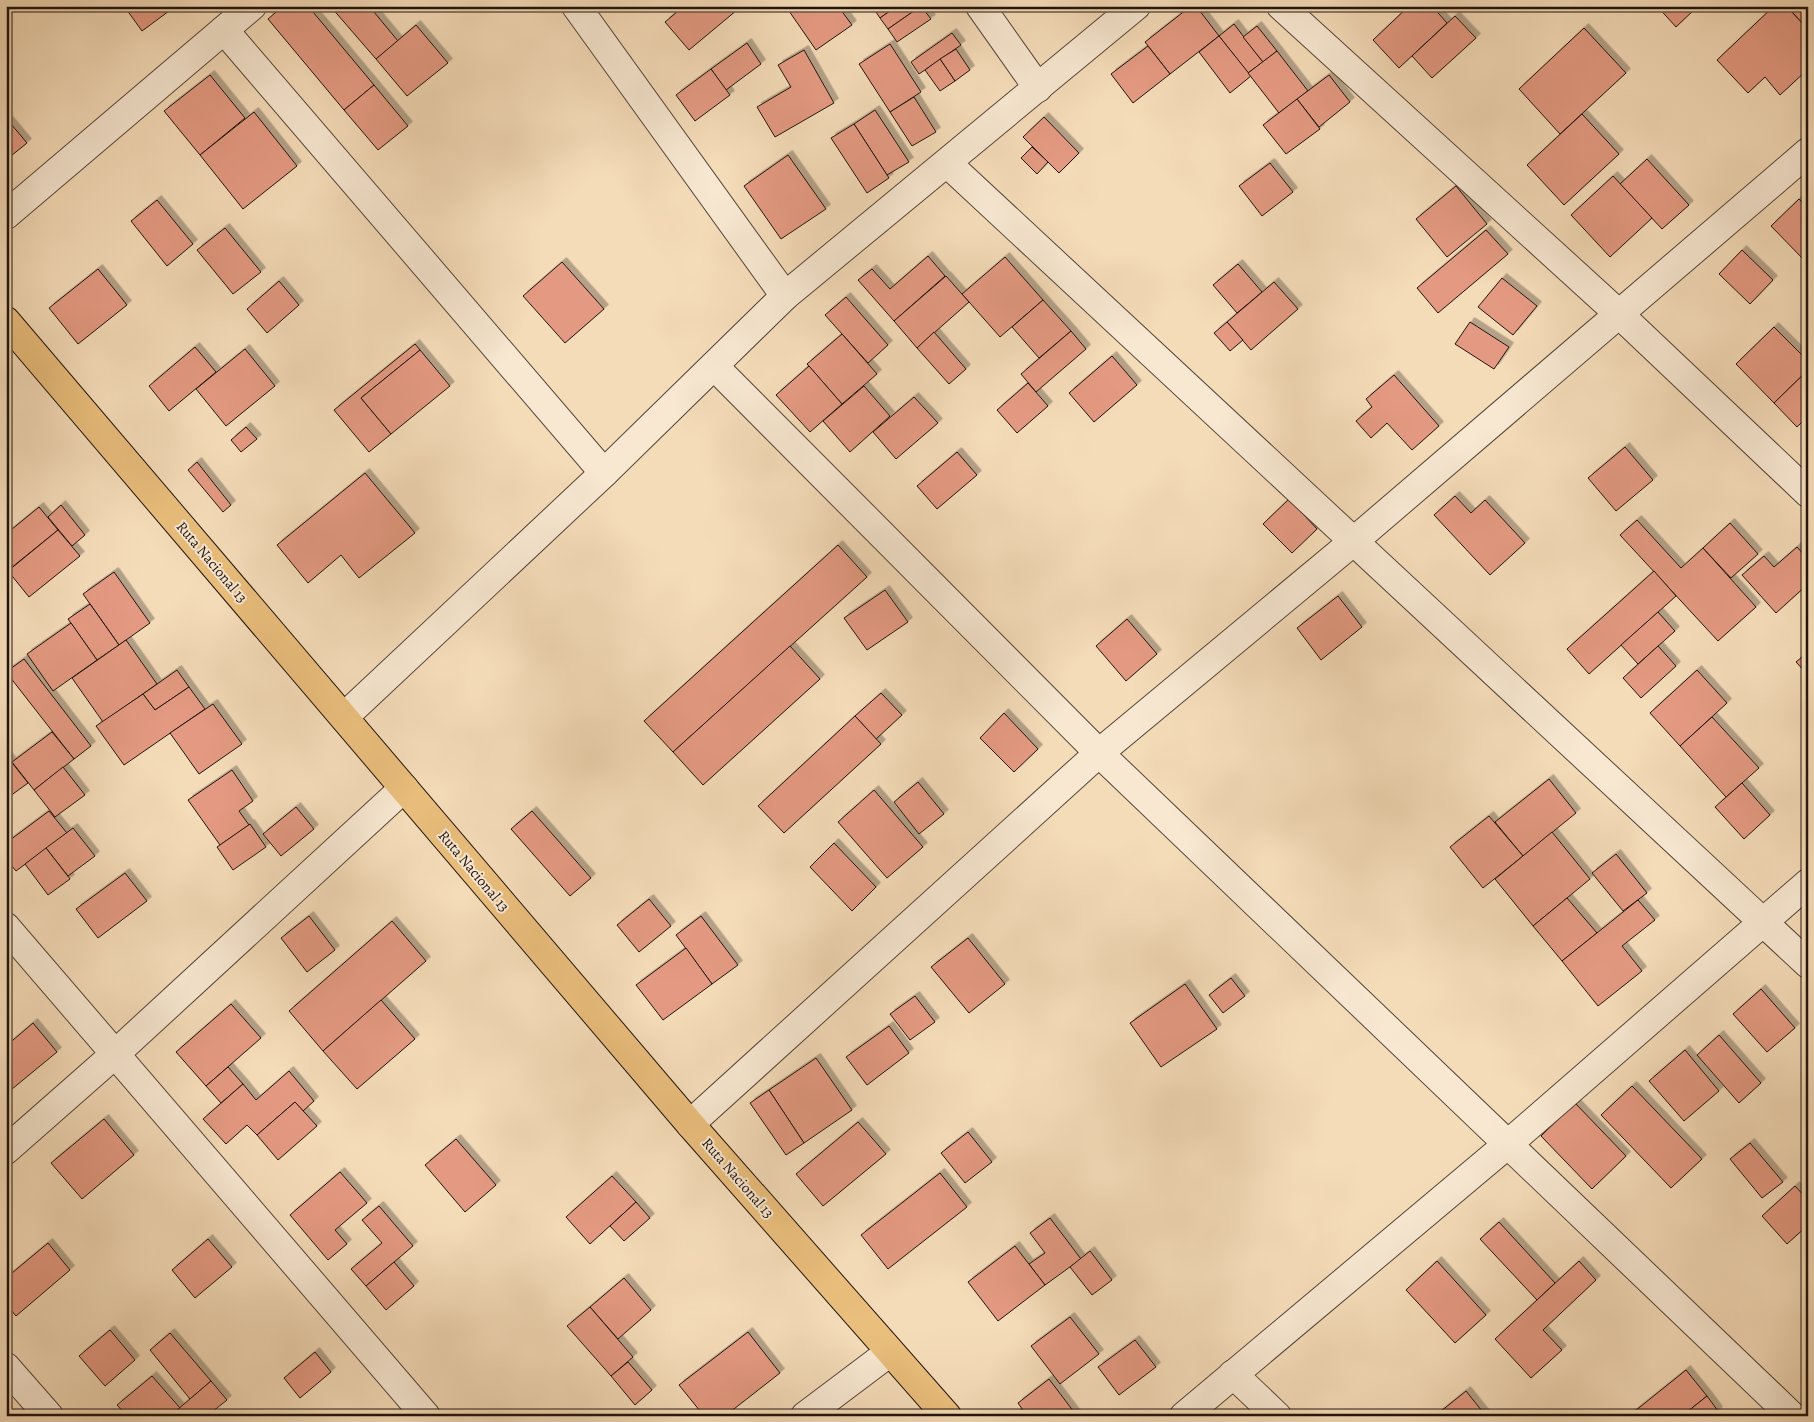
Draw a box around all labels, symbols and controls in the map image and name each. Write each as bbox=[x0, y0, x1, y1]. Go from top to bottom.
street label: Ruta Nacional 13 bbox=[172, 517, 252, 607]
street label: Ruta Nacional 13 bbox=[434, 826, 514, 916]
street label: Ruta Nacional 13 bbox=[697, 1134, 779, 1222]

